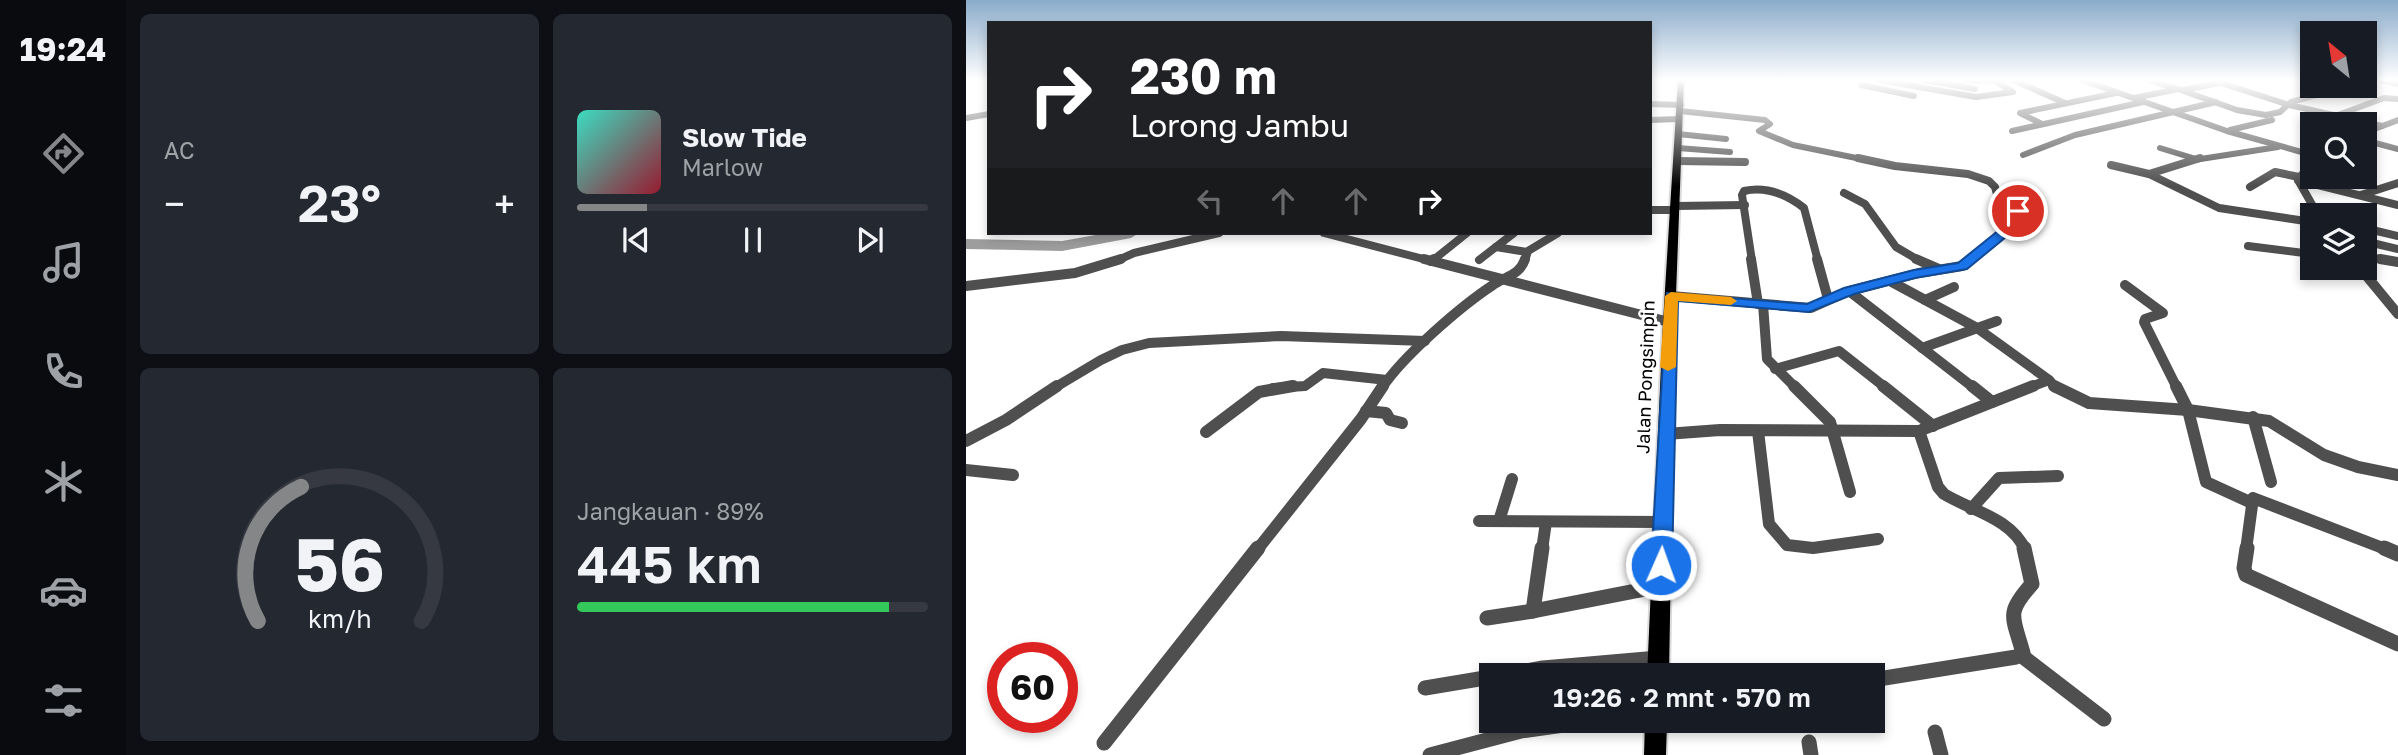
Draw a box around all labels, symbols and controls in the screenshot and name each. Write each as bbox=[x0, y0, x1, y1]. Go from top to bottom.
north arrow bbox=[2300, 21, 2376, 98]
map controls bbox=[2300, 21, 2377, 280]
text: 19:24 bbox=[20, 30, 106, 68]
text: 230 m bbox=[1130, 46, 1277, 105]
icon: right bbox=[1015, 49, 1106, 140]
text: Lorong Jambu bbox=[1130, 106, 1349, 144]
button: search bbox=[2300, 112, 2377, 189]
text: Slow Tide bbox=[682, 122, 807, 153]
icon: directions bbox=[39, 129, 88, 178]
text: AC bbox=[164, 136, 195, 164]
text: Marlow bbox=[682, 153, 763, 181]
text: 23° bbox=[298, 171, 381, 233]
text: − bbox=[164, 181, 185, 226]
text: + bbox=[494, 181, 515, 226]
pin bbox=[1988, 181, 2048, 241]
icon: left bbox=[1191, 182, 1229, 220]
icon: ahead bbox=[1264, 182, 1302, 220]
icon: ahead bbox=[1337, 182, 1375, 220]
icon: right bbox=[1410, 182, 1448, 220]
icon: arrive bbox=[1999, 192, 2037, 230]
button: layers bbox=[2300, 203, 2377, 280]
icon: previous bbox=[617, 221, 655, 259]
icon: pause bbox=[734, 221, 772, 259]
icon: next bbox=[851, 221, 889, 259]
icon: music bbox=[39, 238, 88, 287]
street label: Jalan Pongsimpin bbox=[1631, 300, 1659, 454]
icon: phone bbox=[39, 347, 88, 396]
icon: climate bbox=[39, 457, 88, 506]
text: Jangkauan · 89% bbox=[577, 497, 764, 525]
text: 56 bbox=[294, 520, 385, 607]
position arrow bbox=[1624, 528, 1698, 602]
text: 445 km bbox=[577, 532, 762, 594]
icon: car bbox=[39, 566, 88, 615]
text: km/h bbox=[308, 602, 371, 633]
speed limit sign: 60 bbox=[987, 642, 1078, 733]
icon: filters bbox=[39, 676, 88, 725]
text: 19:26 · 2 mnt · 570 m bbox=[1553, 682, 1811, 713]

